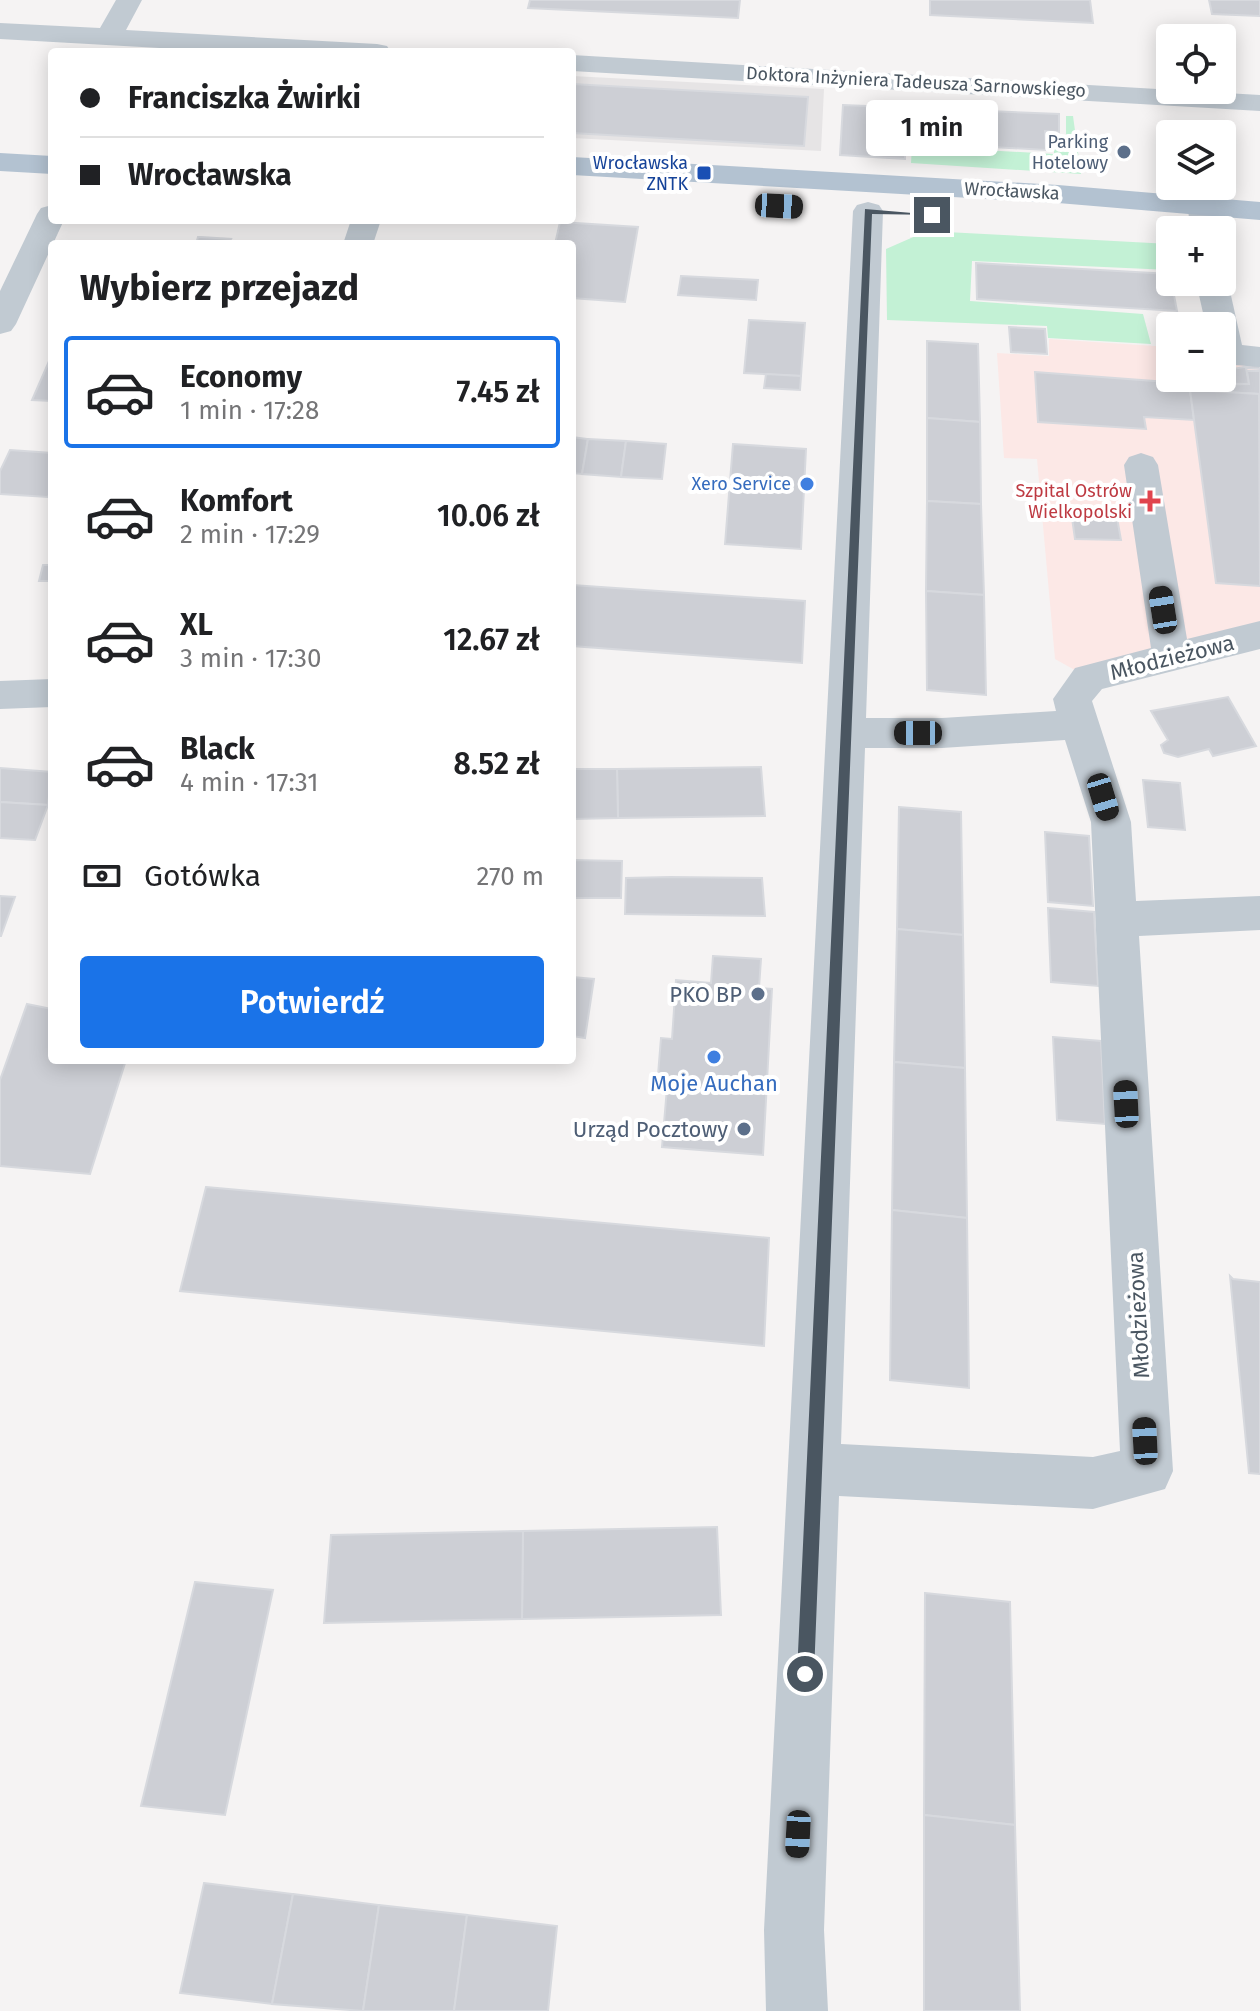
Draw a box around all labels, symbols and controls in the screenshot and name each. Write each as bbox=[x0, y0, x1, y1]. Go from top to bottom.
map controls bbox=[1156, 24, 1236, 392]
button: locate bbox=[1156, 24, 1236, 104]
street label: Doktora Inżyniera Tadeusza Sarnowskiego bbox=[746, 62, 1086, 102]
text: Franciszka Żwirki bbox=[128, 80, 361, 116]
callout: 1 min bbox=[866, 99, 998, 155]
text: 1 min bbox=[901, 112, 963, 143]
button: layers bbox=[1156, 120, 1236, 200]
place label: Parking Hotelowy bbox=[1032, 131, 1109, 174]
marker: Parking Hotelowy bbox=[1115, 143, 1133, 161]
place label: Wrocławska ZNTK bbox=[593, 152, 688, 195]
text: Wrocławska bbox=[128, 157, 292, 193]
marker: Wrocławska ZNTK bbox=[695, 164, 713, 182]
street label: Wrocławska bbox=[964, 178, 1060, 204]
car bbox=[754, 193, 804, 219]
route end bbox=[914, 197, 950, 233]
button: + bbox=[1156, 216, 1236, 296]
text: Wybierz przejazd bbox=[80, 266, 359, 310]
button: − bbox=[1156, 312, 1236, 392]
icon: car bbox=[84, 356, 156, 428]
text: Economy bbox=[180, 359, 302, 395]
text: 7.45 zł bbox=[456, 374, 540, 410]
text: 1 min · 17:28 bbox=[180, 395, 319, 426]
place label: Xero Service bbox=[691, 473, 791, 495]
marker: Xero Service bbox=[798, 475, 816, 493]
icon: car bbox=[84, 480, 156, 552]
place label: Szpital Ostrów Wielkopolski bbox=[1016, 480, 1132, 523]
text: Komfort bbox=[180, 483, 293, 519]
marker: Szpital Ostrów Wielkopolski bbox=[1139, 490, 1161, 512]
text: 10.06 zł bbox=[437, 498, 540, 534]
text: 2 min · 17:29 bbox=[180, 519, 320, 550]
car bbox=[1147, 584, 1179, 636]
icon: car bbox=[84, 604, 156, 676]
text: XL bbox=[180, 607, 213, 643]
text: 12.67 zł bbox=[443, 622, 540, 658]
street label: Młodzieżowa bbox=[1107, 629, 1237, 686]
text: 3 min · 17:30 bbox=[180, 643, 322, 674]
car bbox=[894, 721, 942, 745]
icon: car bbox=[84, 728, 156, 800]
text: Black bbox=[180, 731, 255, 767]
text: 8.52 zł bbox=[454, 746, 540, 782]
text: 4 min · 17:31 bbox=[180, 767, 318, 798]
car bbox=[1085, 771, 1121, 823]
icon: cash bbox=[80, 854, 124, 898]
text: Gotówka bbox=[144, 858, 261, 894]
text: 270 m bbox=[476, 861, 544, 892]
button: Potwierdź bbox=[80, 956, 544, 1048]
place label: PKO BP bbox=[669, 981, 742, 1008]
marker: PKO BP bbox=[749, 985, 767, 1003]
marker: Moje Auchan bbox=[705, 1048, 723, 1066]
place label: Moje Auchan bbox=[650, 1070, 778, 1097]
car bbox=[1113, 1079, 1139, 1129]
place label: Urząd Pocztowy bbox=[573, 1116, 728, 1143]
marker: Urząd Pocztowy bbox=[735, 1120, 753, 1138]
street label: Młodzieżowa bbox=[1122, 1251, 1155, 1379]
car bbox=[1132, 1416, 1158, 1466]
route start bbox=[787, 1656, 823, 1692]
car bbox=[785, 1809, 811, 1859]

